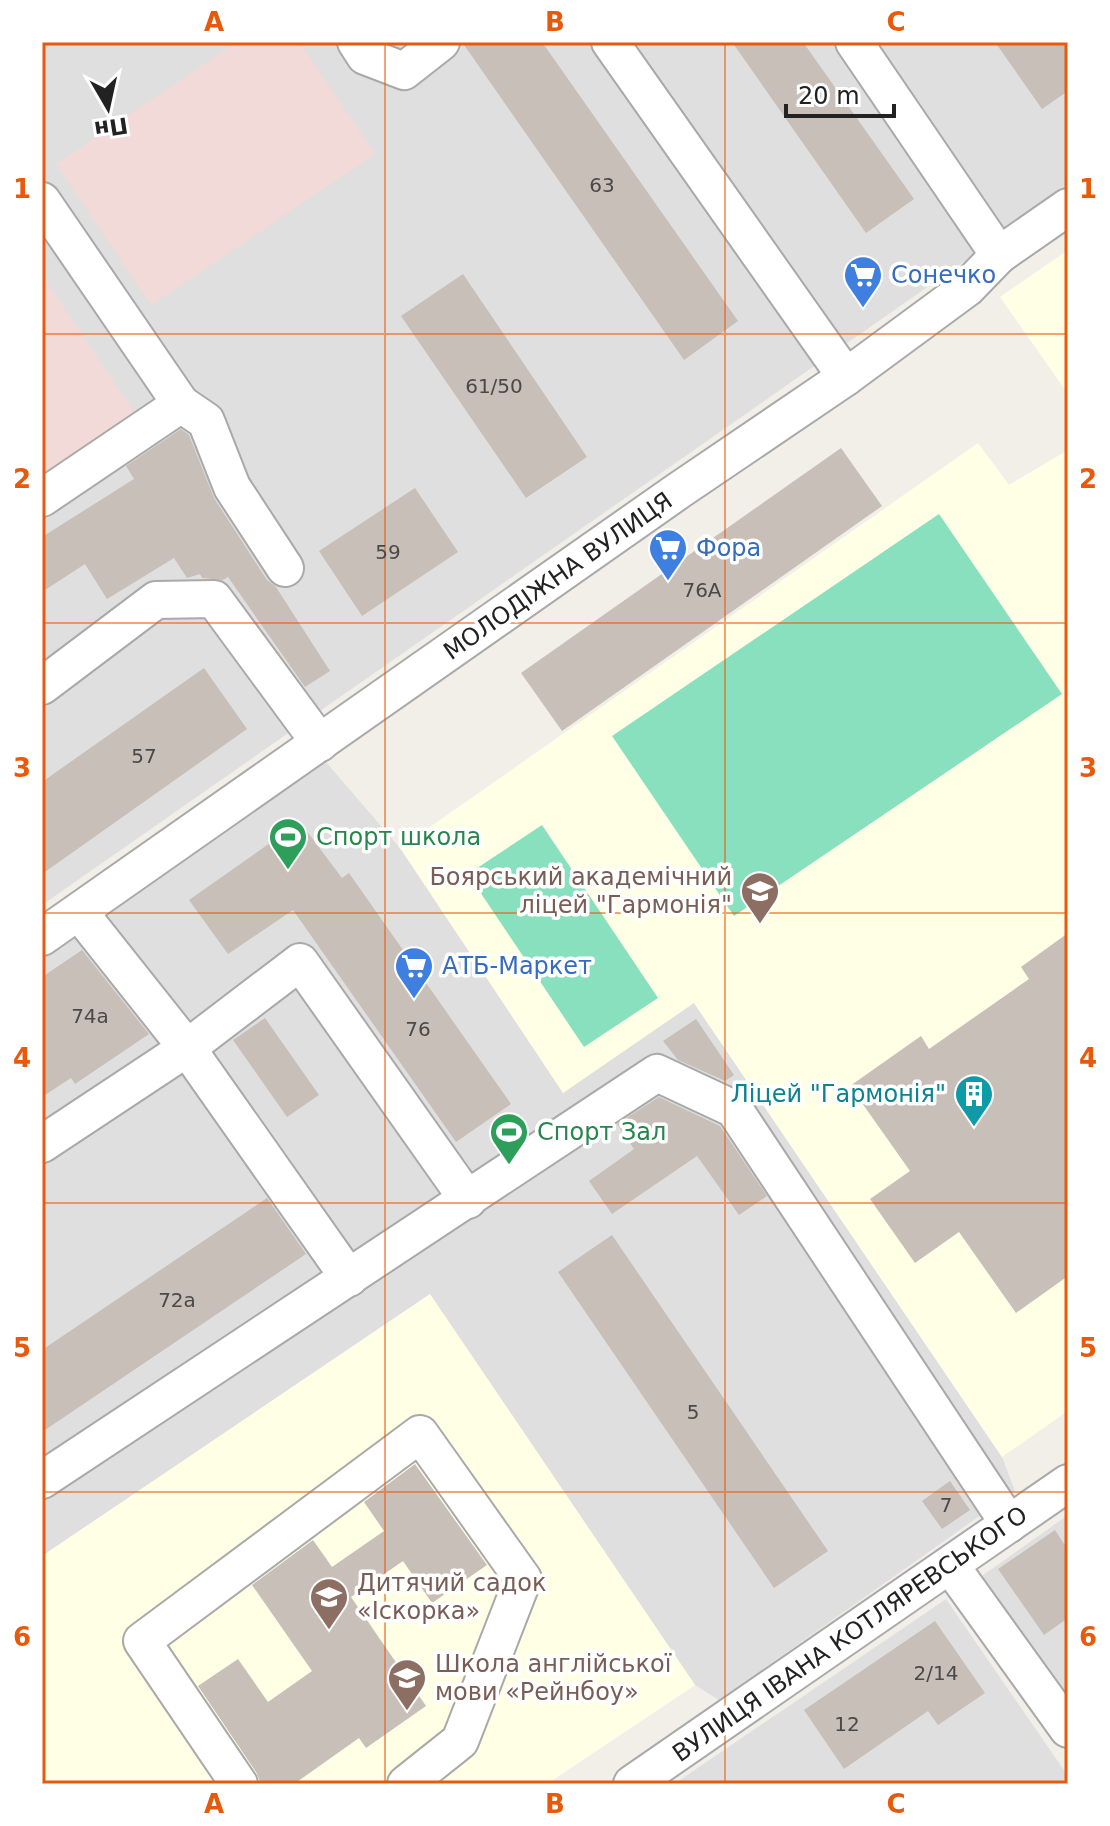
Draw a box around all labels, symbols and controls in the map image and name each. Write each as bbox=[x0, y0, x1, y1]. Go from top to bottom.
text: A bbox=[204, 7, 224, 37]
text: B bbox=[545, 7, 565, 37]
text: C bbox=[886, 7, 906, 37]
north arrow bbox=[68, 68, 148, 148]
scale bar bbox=[786, 68, 894, 118]
text: 20 m bbox=[798, 82, 860, 110]
text: Пн bbox=[92, 112, 130, 142]
house number: 63 bbox=[589, 173, 615, 197]
text: 1 bbox=[13, 174, 31, 204]
text: 1 bbox=[1079, 174, 1097, 204]
supermarket icon: Сонечко bbox=[842, 254, 884, 309]
place label: Сонечко bbox=[891, 261, 996, 289]
house number: 61/50 bbox=[465, 374, 523, 398]
text: 2 bbox=[13, 464, 31, 494]
text: 2 bbox=[1079, 464, 1097, 494]
street label: МОЛОДІЖНА ВУЛИЦЯ bbox=[438, 486, 678, 666]
supermarket icon: Фора bbox=[647, 527, 689, 582]
place label: Фора bbox=[696, 534, 761, 562]
house number: 59 bbox=[375, 540, 401, 564]
house number: 76А bbox=[682, 578, 722, 602]
house number: 57 bbox=[131, 744, 157, 768]
text: 3 bbox=[13, 753, 31, 783]
text: 3 bbox=[1079, 753, 1097, 783]
sports icon: Спорт школа bbox=[267, 816, 309, 871]
place label: Спорт школа bbox=[316, 823, 481, 851]
place label: Боярський академічний ліцей "Гармонія" bbox=[429, 863, 732, 919]
school or university icon: Боярський академічний ліцей "Гармонія" bbox=[739, 870, 781, 925]
supermarket icon: АТБ-Маркет bbox=[393, 945, 435, 1000]
place label: АТБ-Маркет bbox=[442, 952, 592, 980]
house number: 74а bbox=[71, 1004, 109, 1028]
house number: 76 bbox=[405, 1017, 431, 1041]
text: 4 bbox=[13, 1043, 31, 1073]
text: 4 bbox=[1079, 1043, 1097, 1073]
building icon: Ліцей "Гармонія" bbox=[953, 1073, 995, 1128]
place label: Ліцей "Гармонія" bbox=[731, 1080, 946, 1108]
sports icon: Спорт Зал bbox=[488, 1111, 530, 1166]
place label: Спорт Зал bbox=[537, 1118, 666, 1146]
house number: 72а bbox=[158, 1288, 196, 1312]
text: 5 bbox=[13, 1333, 31, 1363]
text: 5 bbox=[1079, 1333, 1097, 1363]
house number: 5 bbox=[687, 1400, 699, 1424]
house number: 7 bbox=[940, 1493, 952, 1517]
street label: ВУЛИЦЯ ІВАНА КОТЛЯРЕВСЬКОГО bbox=[667, 1500, 1033, 1768]
place label: Дитячий садок «Іскорка» bbox=[357, 1569, 546, 1625]
school or university icon: Дитячий садок «Іскорка» bbox=[308, 1576, 350, 1631]
text: 6 bbox=[13, 1622, 31, 1652]
text: 6 bbox=[1079, 1622, 1097, 1652]
place label: Школа англійської мови «Рейнбоу» bbox=[435, 1650, 672, 1706]
school or university icon: Школа англійської мови «Рейнбоу» bbox=[386, 1657, 428, 1712]
house number: 2/14 bbox=[914, 1661, 958, 1685]
house number: 12 bbox=[834, 1712, 860, 1736]
text: A bbox=[204, 1789, 224, 1819]
text: B bbox=[545, 1789, 565, 1819]
text: C bbox=[886, 1789, 906, 1819]

